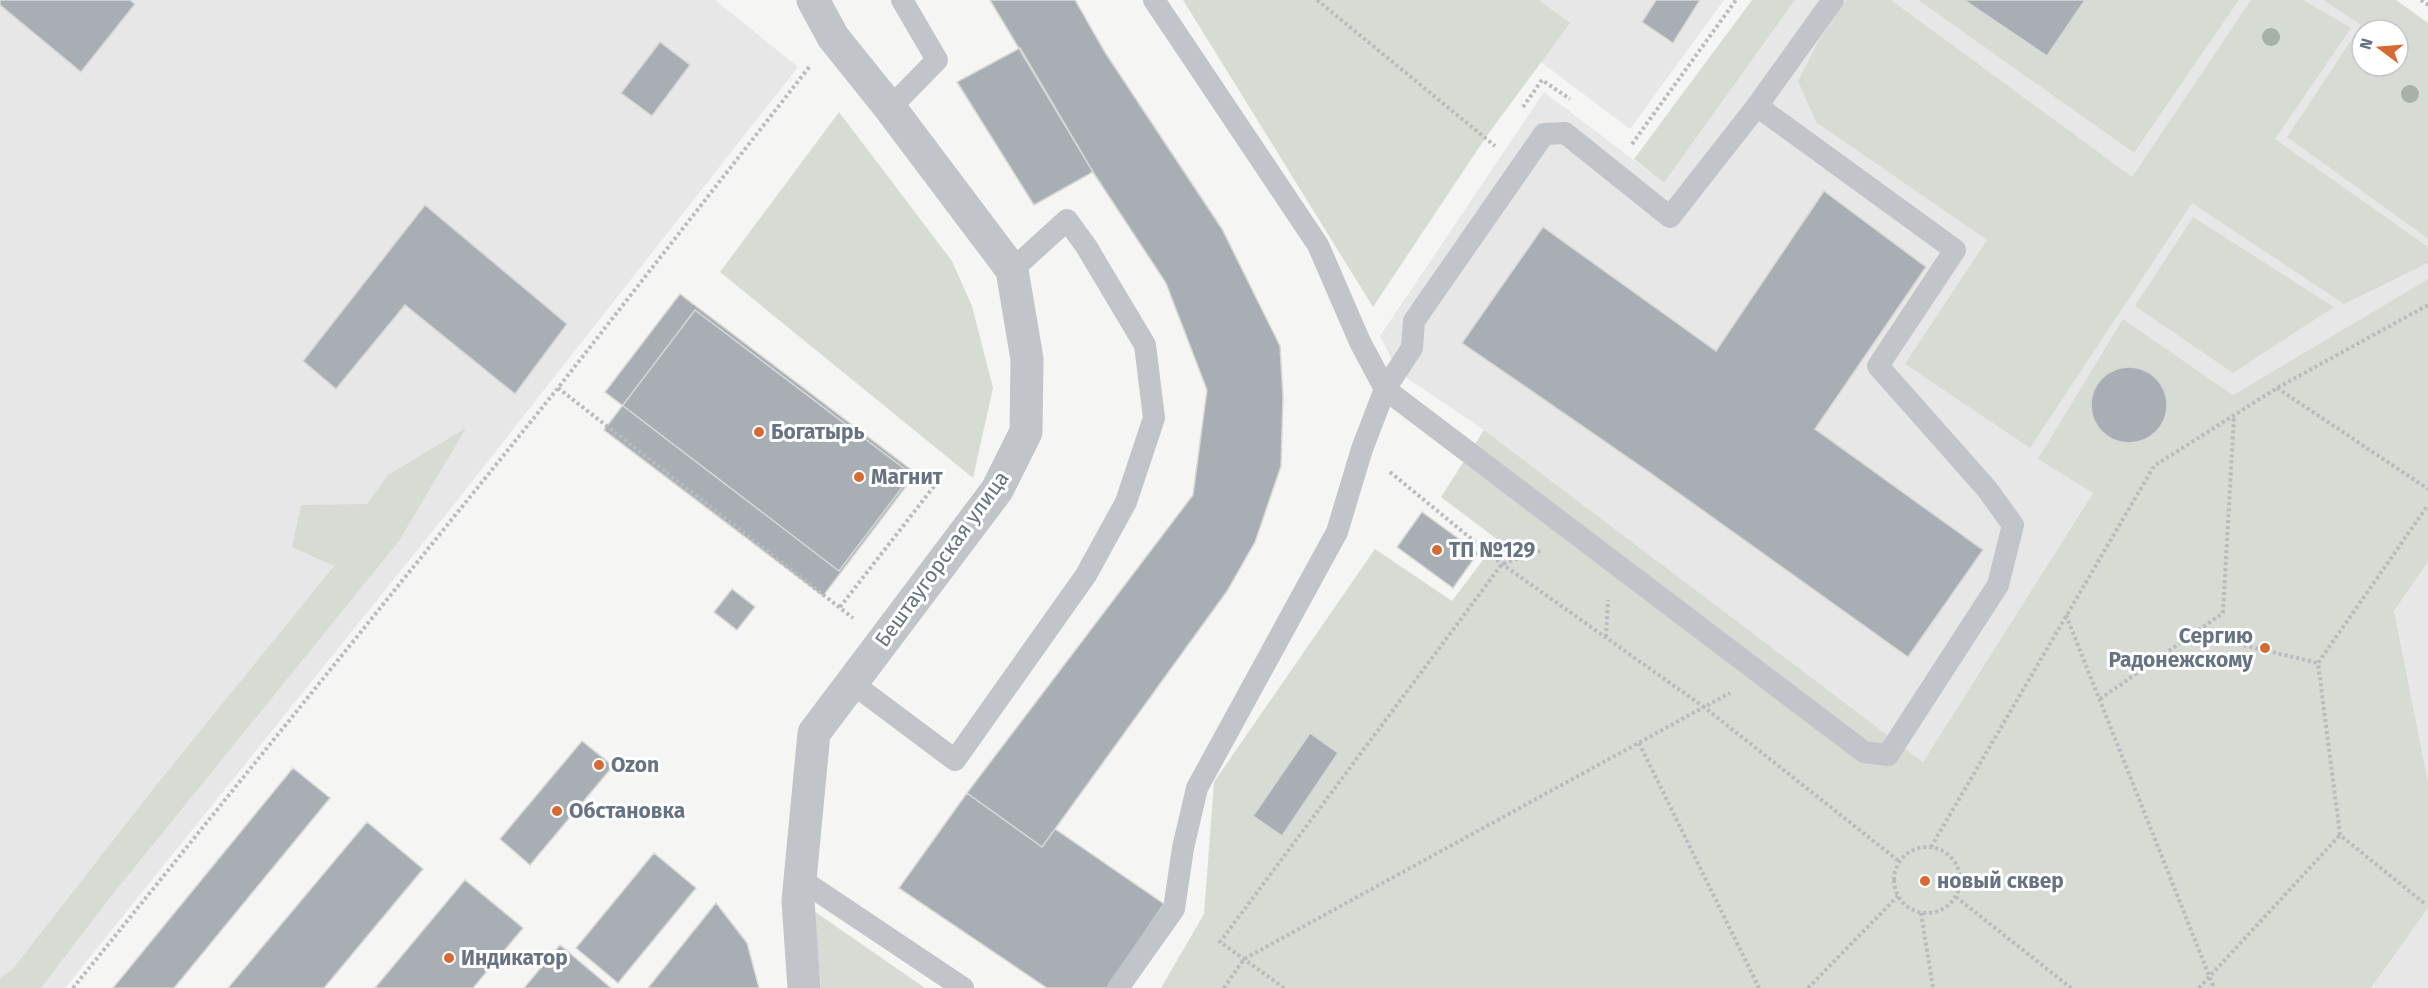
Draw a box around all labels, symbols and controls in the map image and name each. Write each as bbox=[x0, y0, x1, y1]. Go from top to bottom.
north arrow bbox=[2350, 18, 2410, 78]
text: N bbox=[2355, 36, 2377, 52]
place label: Богатырь bbox=[771, 419, 865, 445]
marker: Богатырь bbox=[752, 425, 766, 439]
place label: Магнит bbox=[871, 464, 944, 490]
street label: Бештаугорская улица bbox=[869, 466, 1015, 652]
marker: Магнит bbox=[852, 470, 866, 484]
place label: ТП №129 bbox=[1449, 537, 1535, 563]
marker: ТП №129 bbox=[1430, 543, 1444, 557]
place label: Сергию Радонежскому bbox=[2108, 623, 2253, 673]
marker: Сергию Радонежскому bbox=[2258, 641, 2272, 655]
place label: Ozon bbox=[611, 752, 659, 778]
marker: Ozon bbox=[592, 758, 606, 772]
place label: Обстановка bbox=[569, 798, 685, 824]
marker: Обстановка bbox=[550, 804, 564, 818]
place label: новый сквер bbox=[1937, 868, 2064, 894]
marker: новый сквер bbox=[1918, 874, 1932, 888]
place label: Индикатор bbox=[461, 945, 568, 971]
marker: Индикатор bbox=[442, 951, 456, 965]

